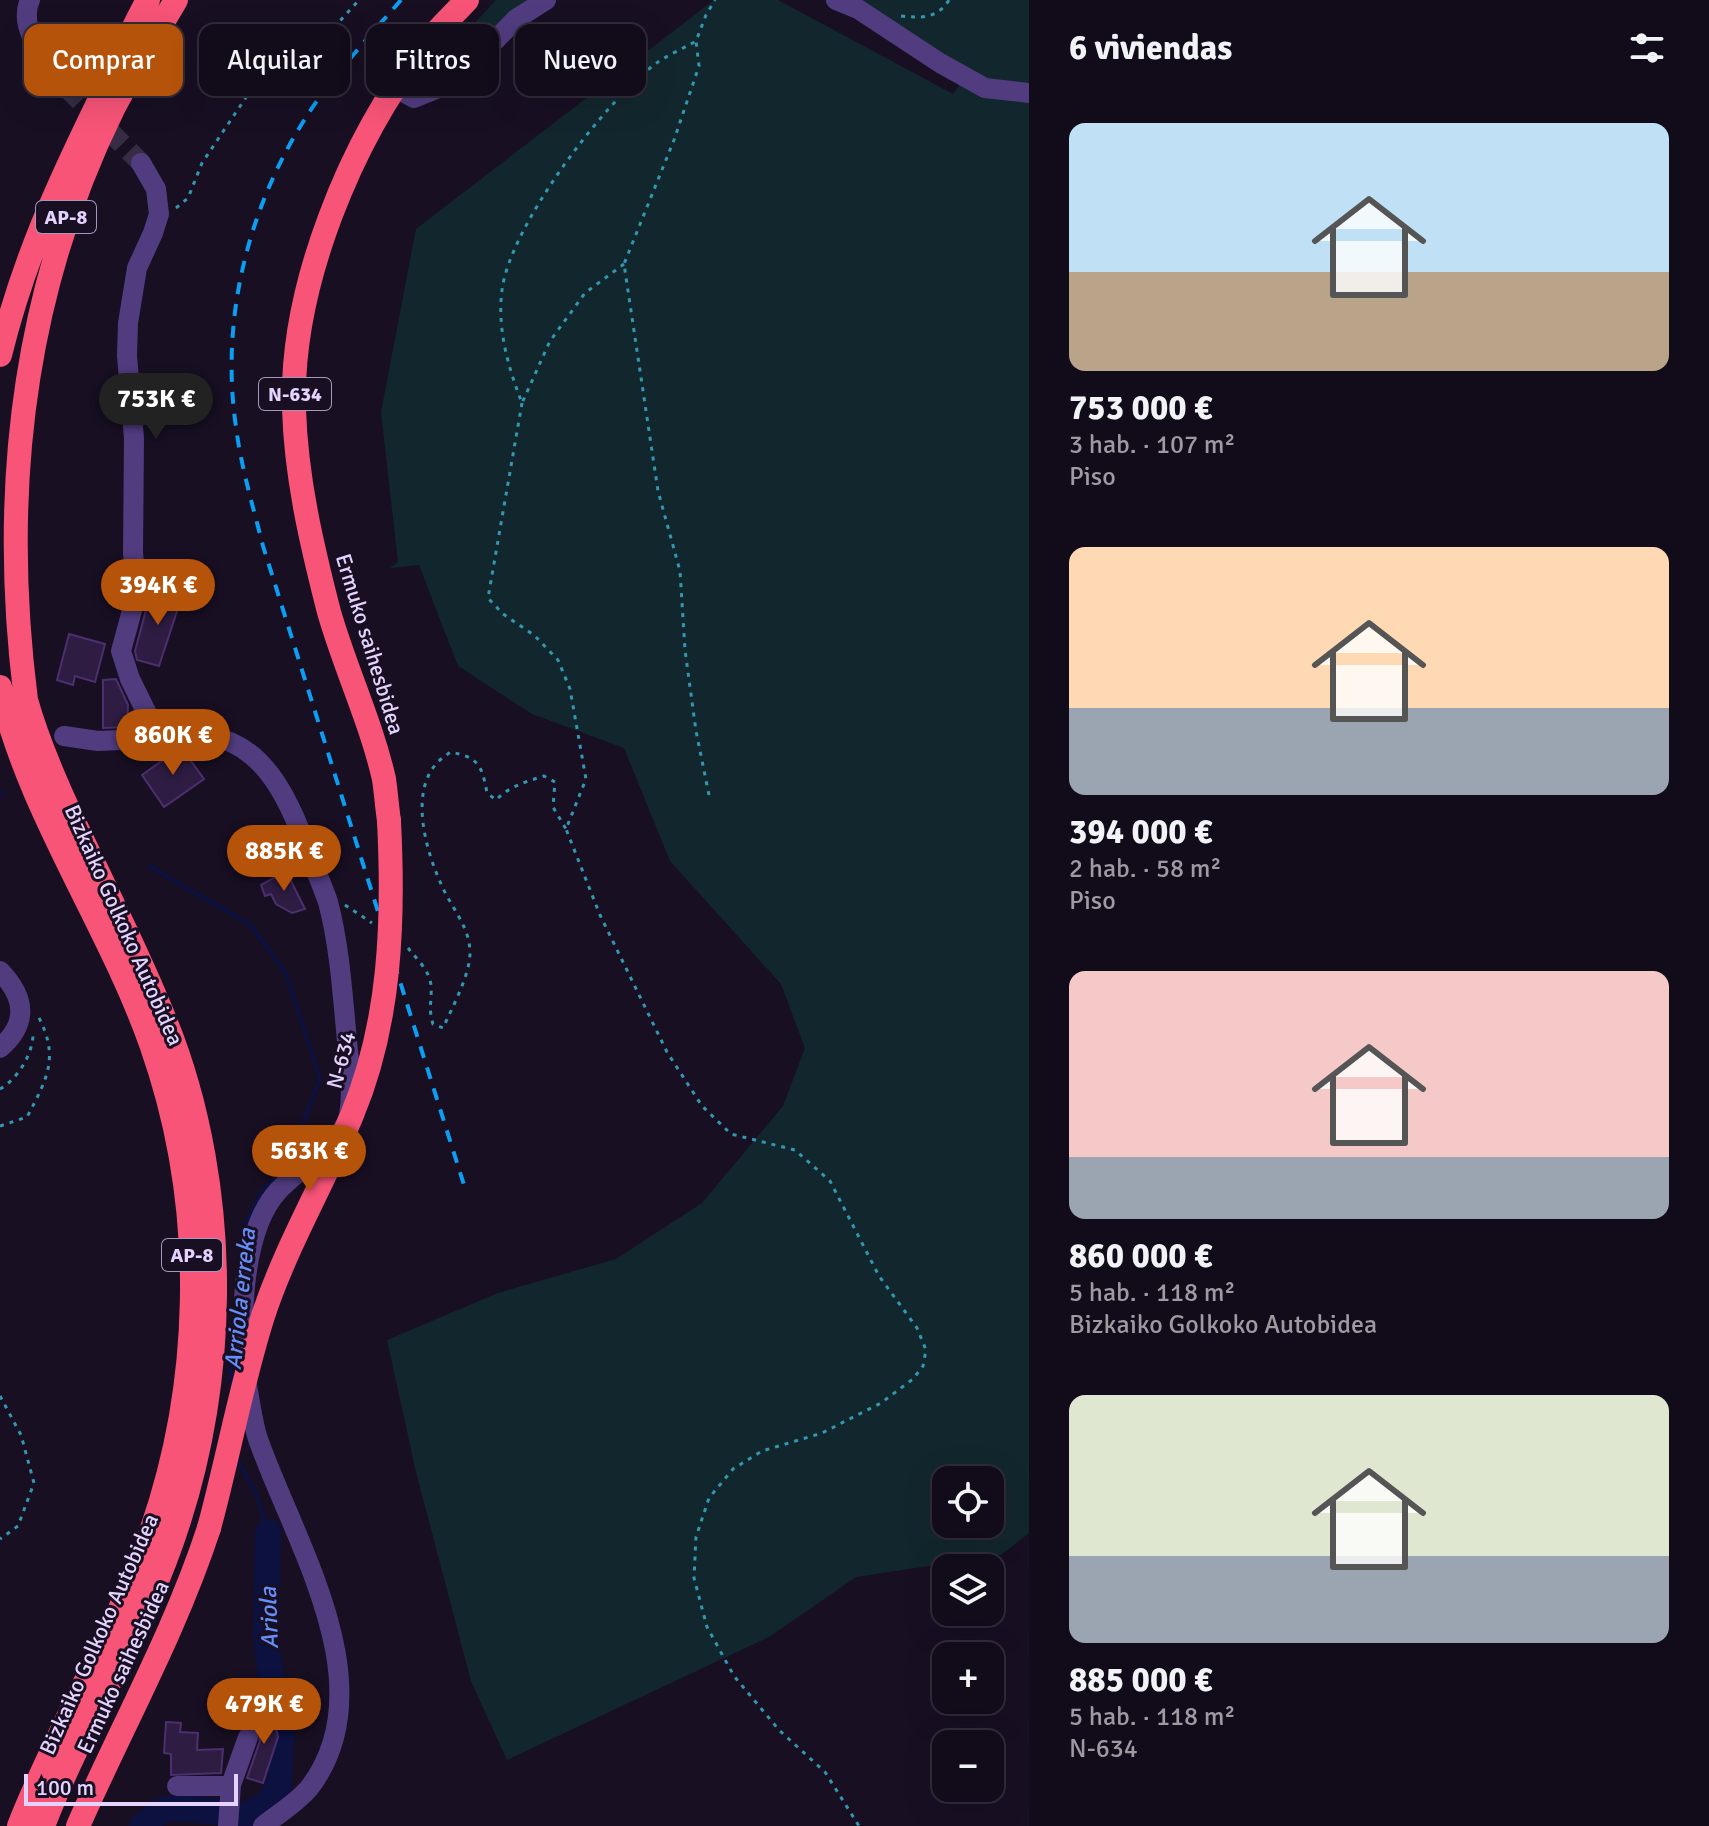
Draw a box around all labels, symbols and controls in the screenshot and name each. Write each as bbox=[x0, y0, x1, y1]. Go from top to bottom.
chip: Comprar bbox=[24, 24, 183, 96]
chip: Alquilar bbox=[199, 24, 350, 96]
chip: Filtros bbox=[366, 24, 499, 96]
chip: Nuevo bbox=[515, 24, 646, 96]
icon: filters bbox=[1625, 26, 1669, 70]
text: 6 viviendas bbox=[1069, 27, 1232, 69]
icon: home bbox=[1297, 175, 1441, 319]
road number: AP-8 bbox=[36, 201, 96, 233]
pin: 753K € bbox=[91, 373, 221, 441]
road number: N-634 bbox=[259, 378, 331, 410]
text: 753K € bbox=[117, 383, 195, 415]
text: 753 000 € bbox=[1069, 387, 1212, 429]
text: 3 hab. · 107 m² bbox=[1069, 429, 1236, 461]
text: Piso bbox=[1069, 461, 1116, 493]
street label: Ermuko saihesbidea bbox=[330, 550, 410, 738]
pin: 394K € bbox=[93, 559, 223, 627]
text: 394K € bbox=[119, 569, 197, 601]
icon: home bbox=[1297, 599, 1441, 743]
pin: 860K € bbox=[108, 709, 238, 777]
text: 860K € bbox=[134, 719, 212, 751]
street label: Bizkaiko Golkoko Autobidea bbox=[59, 800, 189, 1050]
text: 394 000 € bbox=[1069, 811, 1212, 853]
pin: 885K € bbox=[219, 825, 349, 893]
text: 885K € bbox=[245, 835, 323, 867]
text: 2 hab. · 58 m² bbox=[1069, 853, 1221, 885]
text: Piso bbox=[1069, 885, 1116, 917]
icon: home bbox=[1297, 1023, 1441, 1167]
street label: N-634 bbox=[320, 1028, 362, 1092]
pin: 563K € bbox=[244, 1125, 374, 1193]
text: 563K € bbox=[270, 1135, 348, 1167]
water label: Arriola erreka bbox=[218, 1226, 262, 1371]
text: 860 000 € bbox=[1069, 1235, 1212, 1277]
road number: AP-8 bbox=[162, 1239, 222, 1271]
text: 5 hab. · 118 m² bbox=[1069, 1277, 1236, 1309]
text: Bizkaiko Golkoko Autobidea bbox=[1069, 1309, 1377, 1341]
icon: home bbox=[1297, 1447, 1441, 1591]
map controls bbox=[932, 1466, 1004, 1802]
button: locate bbox=[932, 1466, 1004, 1538]
street label: Bizkaiko Golkoko Autobidea bbox=[34, 1509, 164, 1759]
button: layers bbox=[932, 1554, 1004, 1626]
street label: Ermuko saihesbidea bbox=[71, 1576, 175, 1758]
water label: Ariola bbox=[253, 1586, 285, 1650]
button: + bbox=[932, 1642, 1004, 1714]
text: 885 000 € bbox=[1069, 1659, 1212, 1701]
pin: 479K € bbox=[199, 1678, 329, 1746]
text: 479K € bbox=[225, 1688, 303, 1720]
text: 5 hab. · 118 m² bbox=[1069, 1701, 1236, 1733]
button: − bbox=[932, 1730, 1004, 1802]
text: N-634 bbox=[1069, 1733, 1138, 1765]
scale bar bbox=[24, 1770, 238, 1806]
text: 100 m bbox=[36, 1774, 94, 1801]

